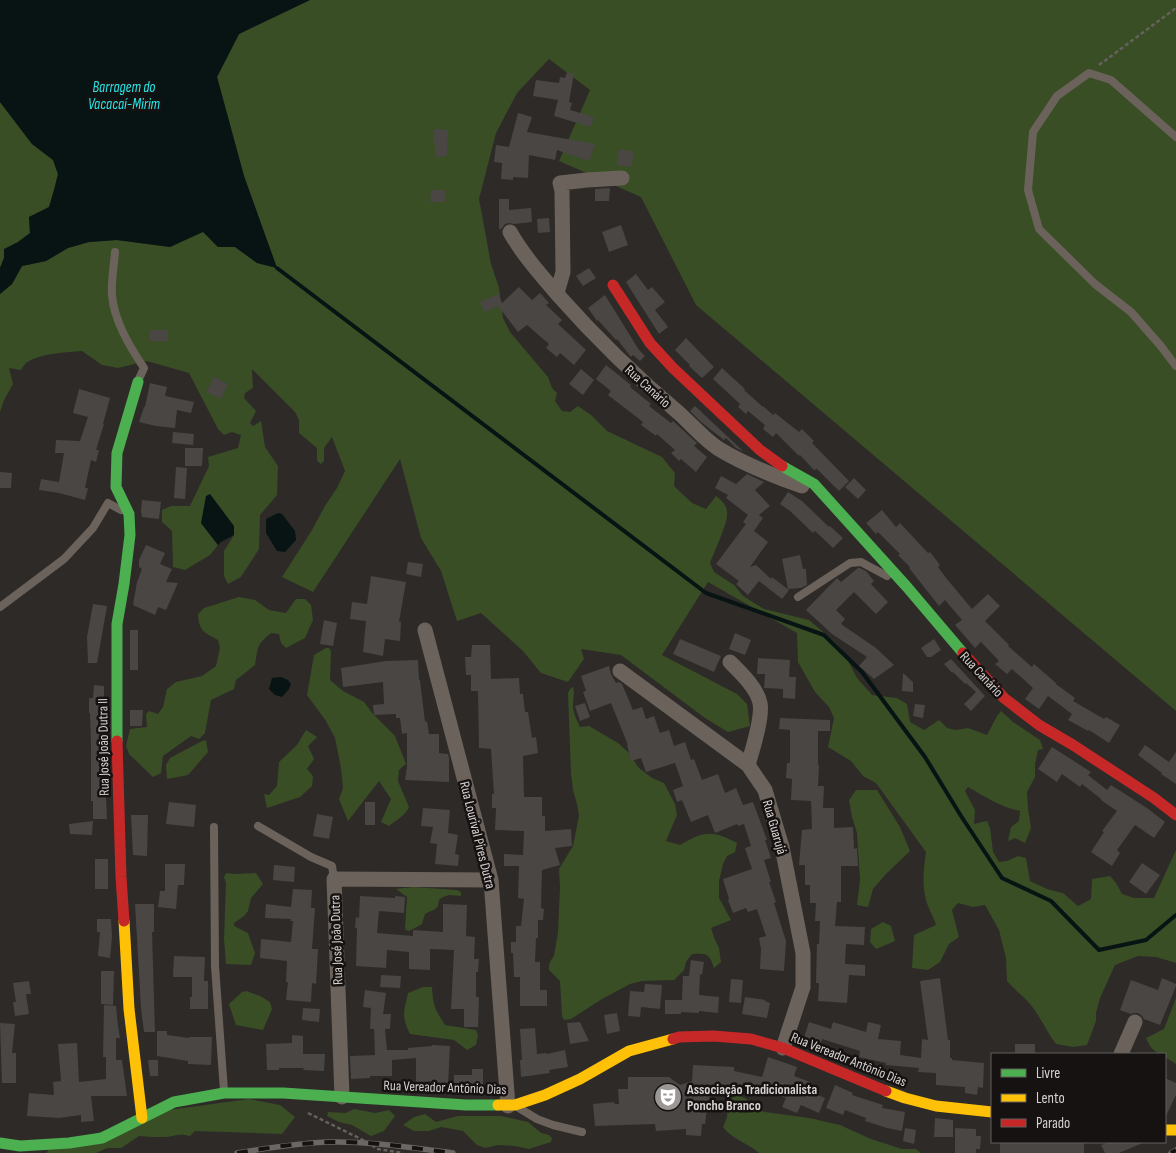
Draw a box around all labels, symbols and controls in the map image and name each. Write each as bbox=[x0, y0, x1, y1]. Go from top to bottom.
water label: Barragem do Vacacaí-Mirim bbox=[88, 78, 161, 114]
street label: Rua Canário bbox=[621, 361, 674, 411]
street label: Rua Canário bbox=[956, 648, 1007, 701]
street label: Rua José João Dutra II bbox=[94, 698, 113, 796]
street label: Rua Lourival Pires Dutra bbox=[456, 780, 499, 891]
street label: Rua Guarujá bbox=[759, 798, 790, 856]
street label: Rua José João Dutra bbox=[326, 895, 347, 985]
street label: Rua Vereador Antônio Dias bbox=[789, 1029, 909, 1090]
legend bbox=[991, 1053, 1166, 1143]
text: Livre bbox=[1036, 1064, 1060, 1083]
street label: Rua Vereador Antônio Dias bbox=[383, 1077, 507, 1098]
place label: Associação Tradicionalista Poncho Branco bbox=[686, 1081, 817, 1114]
theatre icon: Associação Tradicionalista Poncho Branco bbox=[653, 1082, 683, 1112]
text: Lento bbox=[1036, 1089, 1065, 1108]
text: Parado bbox=[1036, 1114, 1070, 1133]

